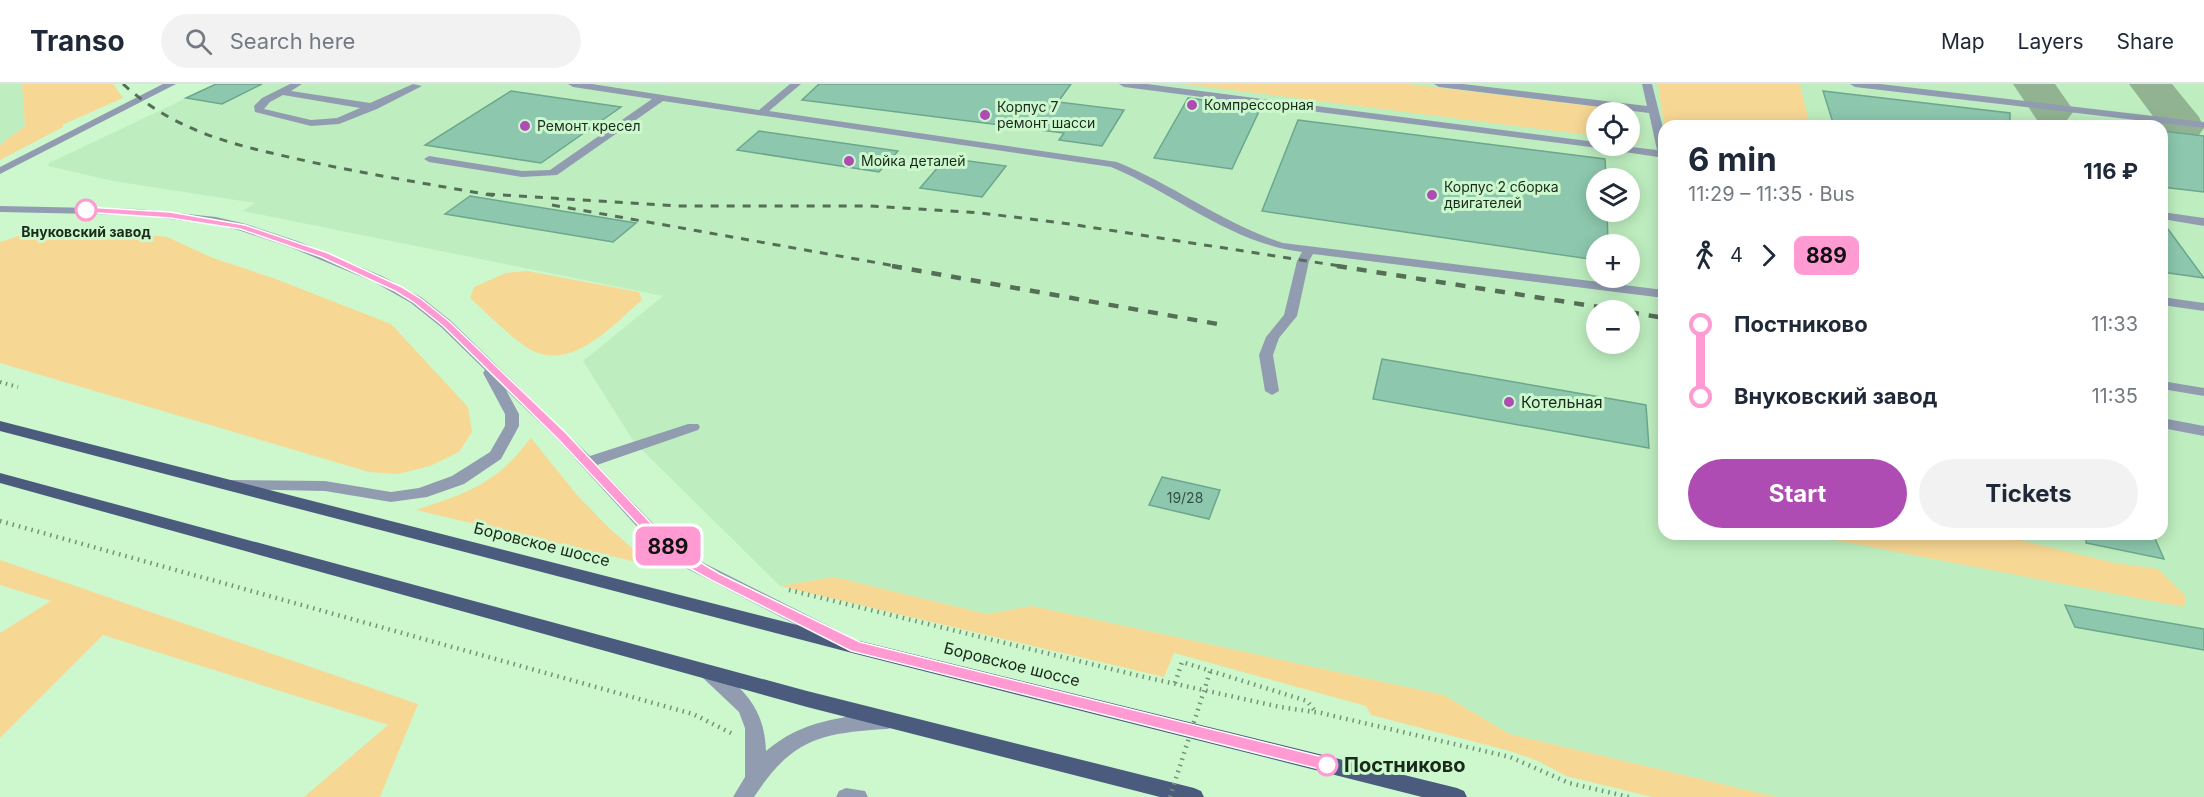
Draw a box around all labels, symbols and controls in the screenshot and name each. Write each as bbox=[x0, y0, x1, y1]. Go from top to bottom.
search box bbox=[161, 14, 581, 68]
text: Transo bbox=[30, 24, 125, 58]
icon: search bbox=[182, 25, 215, 58]
text: Search here bbox=[230, 28, 355, 54]
text: Map bbox=[1941, 29, 1985, 54]
text: Layers bbox=[2018, 29, 2084, 54]
text: Share bbox=[2117, 29, 2174, 54]
place label: Компрессорная bbox=[1204, 96, 1314, 113]
place label: Корпус 7 ремонт шасси bbox=[997, 98, 1095, 131]
marker: Компрессорная bbox=[1185, 98, 1199, 112]
map controls bbox=[1586, 102, 1640, 354]
button: locate bbox=[1586, 102, 1640, 156]
marker: Корпус 7 ремонт шасси bbox=[978, 108, 992, 122]
place label: Ремонт кресел bbox=[537, 117, 640, 134]
marker: Ремонт кресел bbox=[518, 119, 532, 133]
text: 6 min bbox=[1688, 139, 1777, 179]
place label: Мойка деталей bbox=[861, 152, 966, 169]
marker: Мойка деталей bbox=[842, 154, 856, 168]
text: 116 ₽ bbox=[2083, 158, 2138, 184]
button: layers bbox=[1586, 168, 1640, 222]
place label: Корпус 2 сборка двигателей bbox=[1444, 178, 1559, 211]
text: 11:29 – 11:35 · Bus bbox=[1688, 182, 1855, 206]
marker: Корпус 2 сборка двигателей bbox=[1425, 188, 1439, 202]
marker: Внуковский завод bbox=[75, 199, 97, 221]
place label: Внуковский завод bbox=[21, 223, 151, 240]
button: + bbox=[1586, 234, 1640, 288]
icon: walk bbox=[1688, 239, 1721, 272]
icon: forward bbox=[1752, 239, 1785, 272]
text: 4 bbox=[1730, 243, 1743, 267]
text: 889 bbox=[1806, 243, 1847, 268]
button: − bbox=[1586, 300, 1640, 354]
text: Постниково bbox=[1734, 311, 1868, 337]
text: 11:33 bbox=[2091, 312, 2138, 336]
text: Внуковский завод bbox=[1734, 383, 1937, 409]
text: 11:35 bbox=[2091, 384, 2138, 408]
place label: Котельная bbox=[1521, 392, 1603, 412]
marker: Котельная bbox=[1502, 395, 1516, 409]
button: Start bbox=[1688, 459, 1907, 528]
button: Tickets bbox=[1919, 459, 2138, 528]
house number: 19/28 bbox=[1167, 489, 1203, 506]
street label: Боровское шоссе bbox=[472, 517, 612, 571]
line badge: 889 bbox=[634, 526, 702, 566]
text: 889 bbox=[648, 534, 688, 559]
street label: Боровское шоссе bbox=[942, 637, 1082, 691]
place label: Постниково bbox=[1344, 753, 1466, 777]
marker: Постниково bbox=[1316, 754, 1338, 776]

